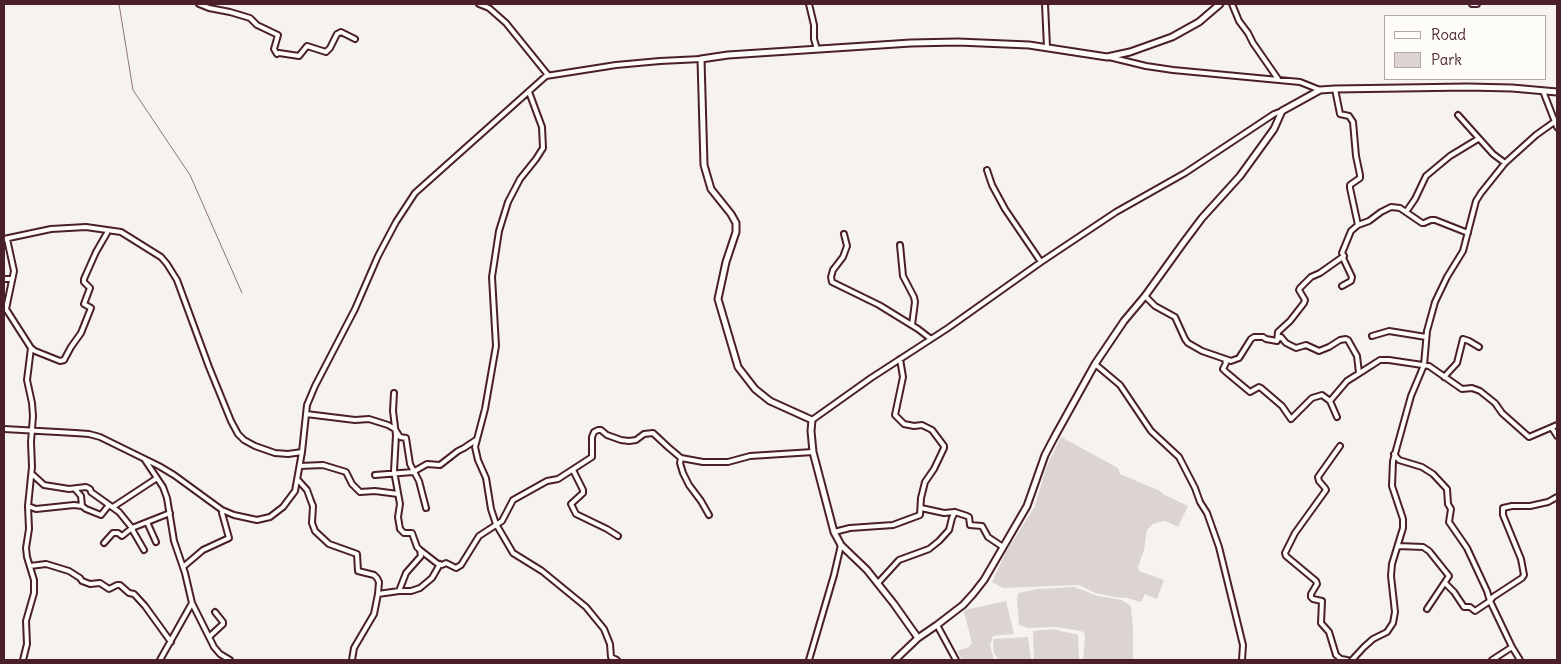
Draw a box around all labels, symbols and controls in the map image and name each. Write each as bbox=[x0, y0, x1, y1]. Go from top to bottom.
legend bbox=[1384, 15, 1546, 80]
text: Road bbox=[1431, 25, 1466, 44]
text: Park bbox=[1431, 50, 1462, 69]

